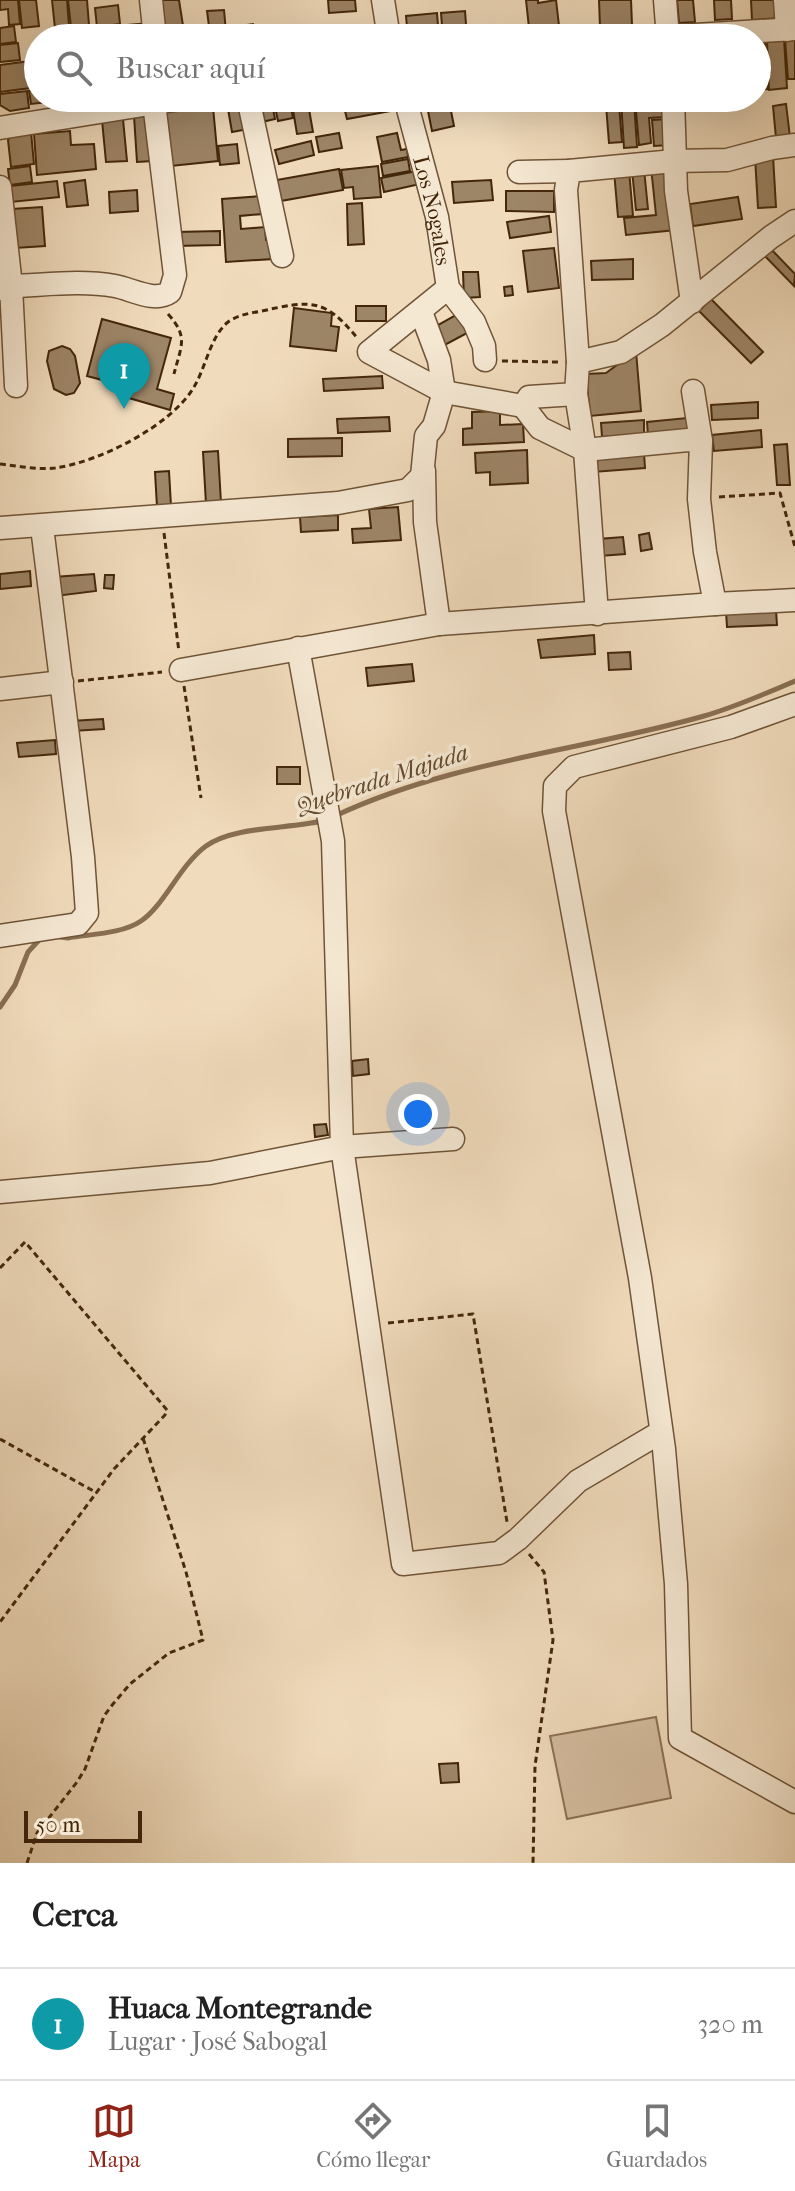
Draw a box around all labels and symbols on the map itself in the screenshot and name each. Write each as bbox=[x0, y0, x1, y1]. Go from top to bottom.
street label: Los Nogales bbox=[407, 153, 456, 267]
pin: 1 bbox=[98, 343, 150, 409]
water label: Quebrada Majada bbox=[291, 738, 472, 820]
your location bbox=[398, 1094, 438, 1134]
scale bar bbox=[24, 1807, 142, 1843]

